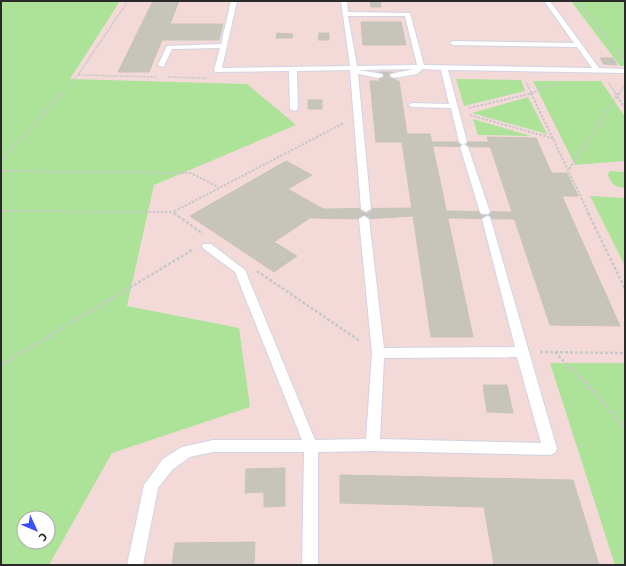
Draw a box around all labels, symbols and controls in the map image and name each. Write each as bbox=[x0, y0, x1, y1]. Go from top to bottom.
north arrow bbox=[16, 510, 56, 550]
text: С bbox=[35, 530, 50, 544]

